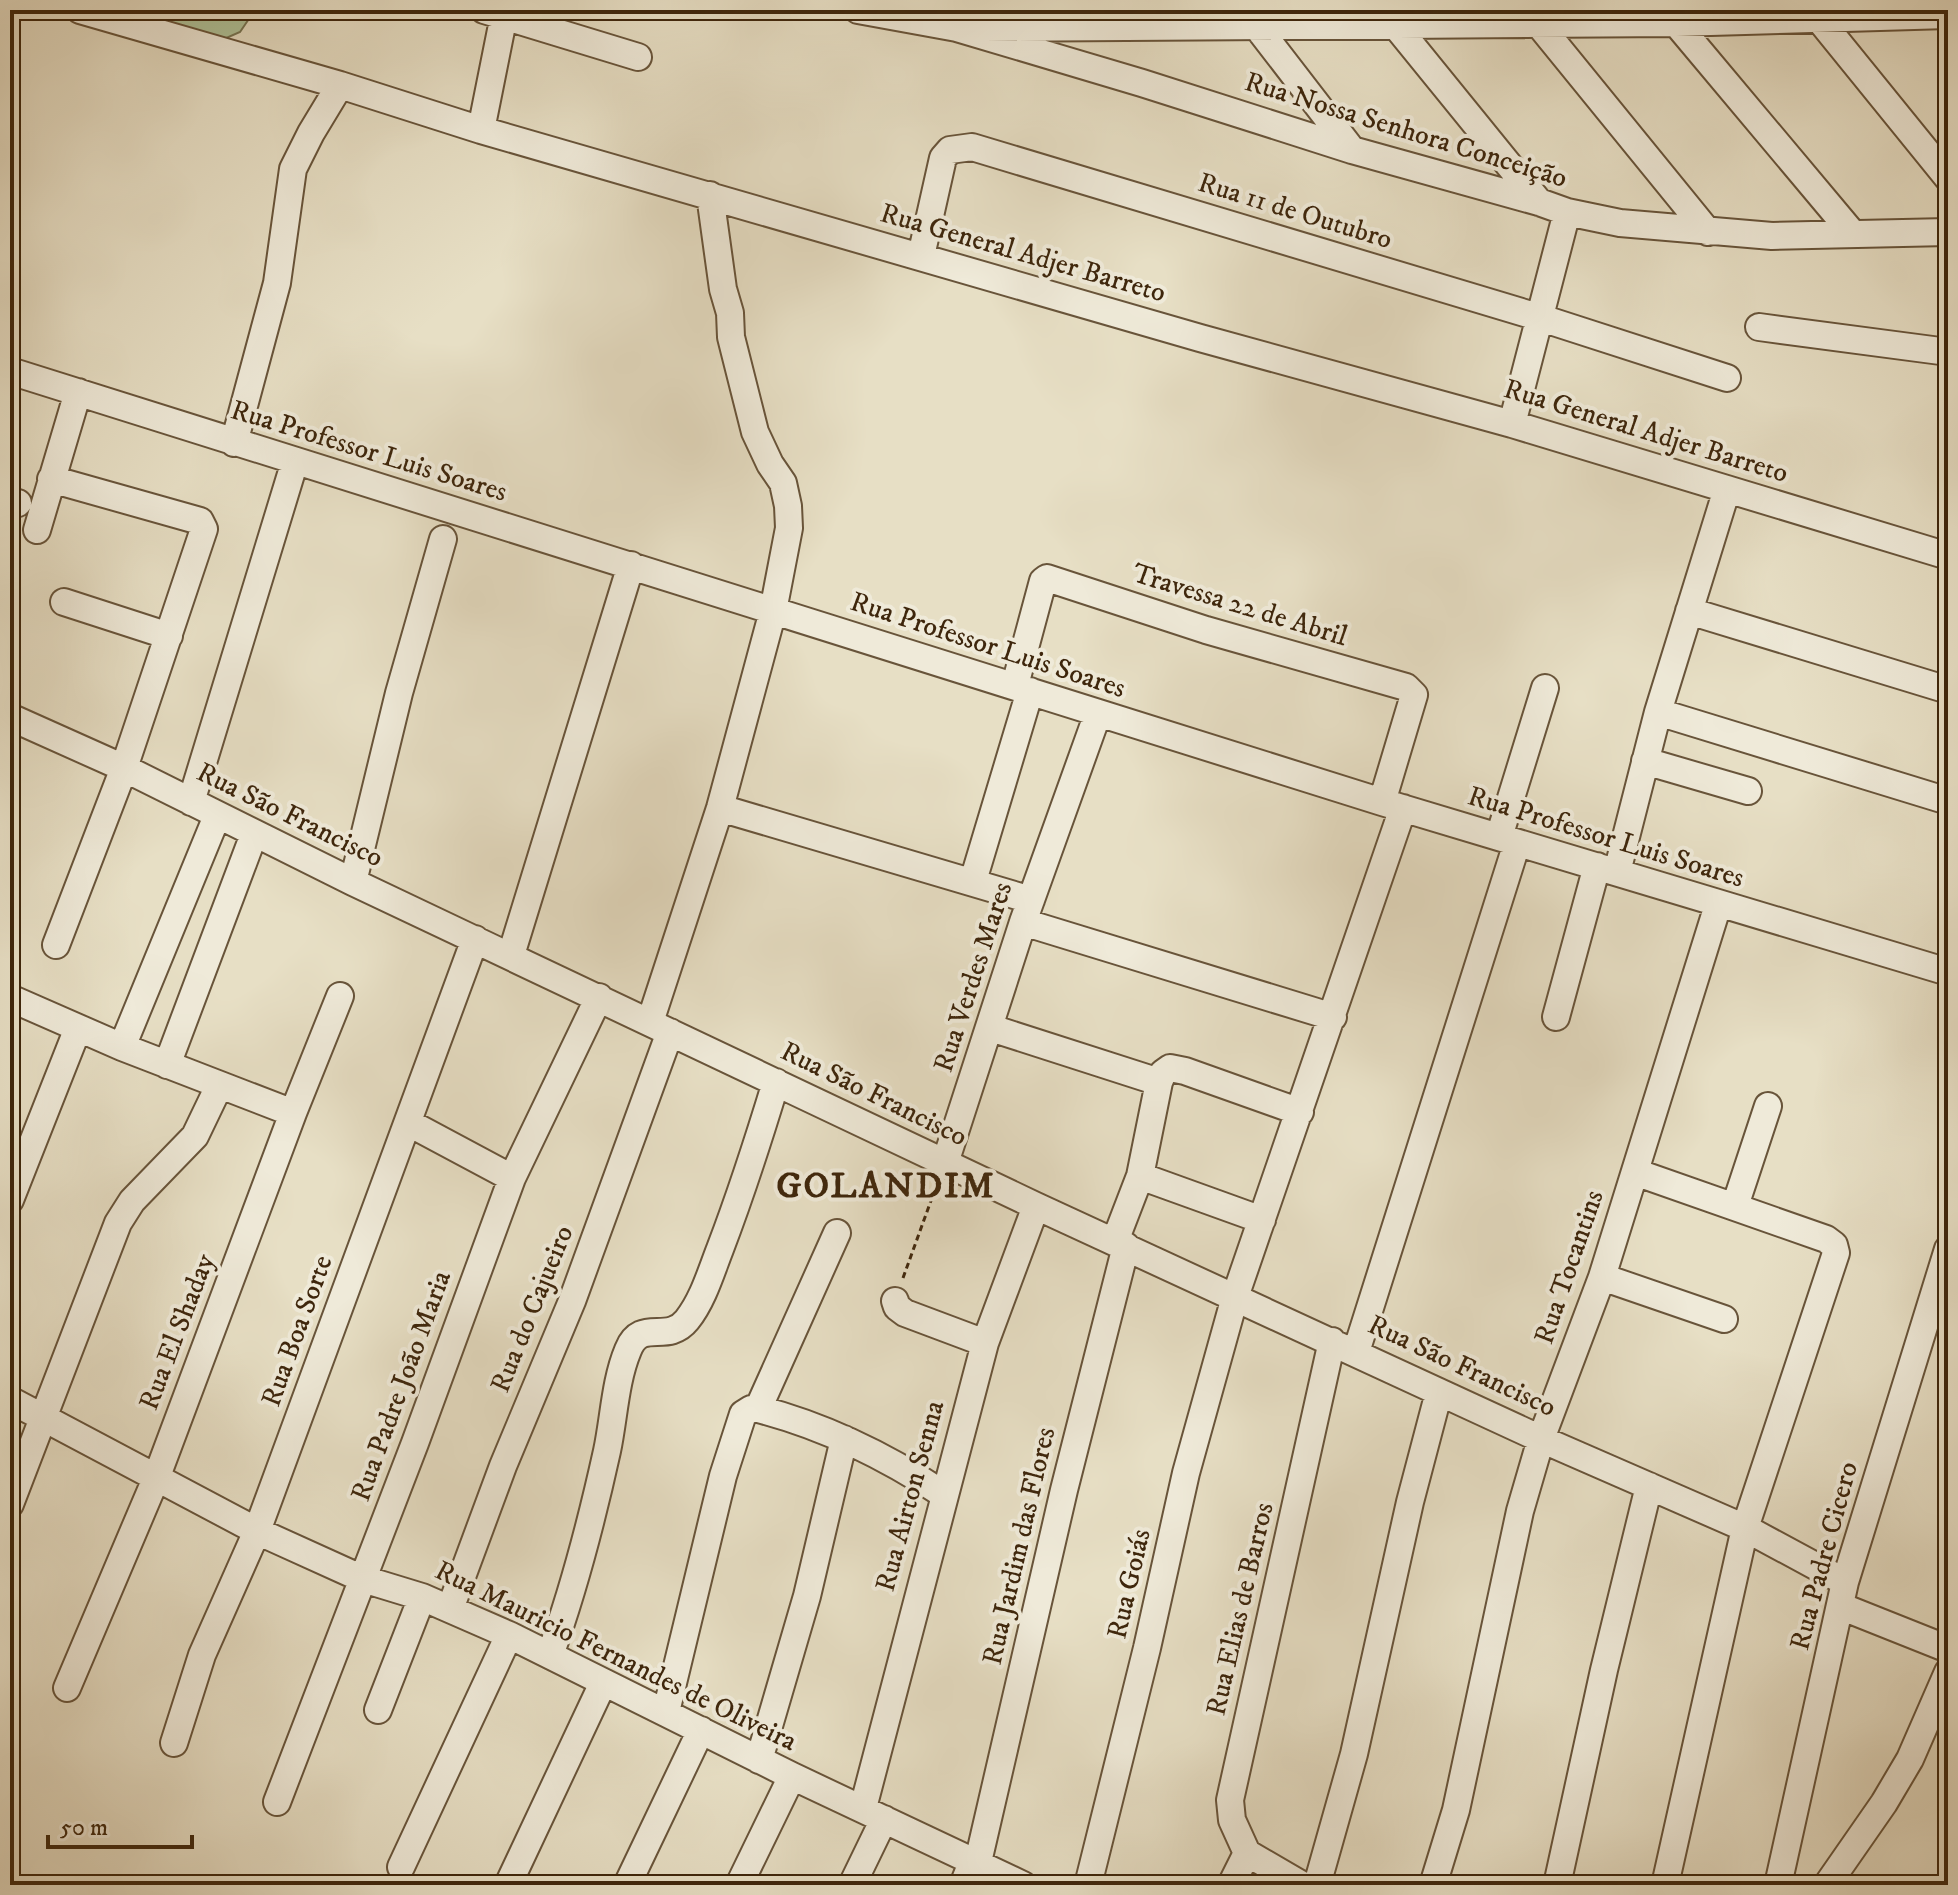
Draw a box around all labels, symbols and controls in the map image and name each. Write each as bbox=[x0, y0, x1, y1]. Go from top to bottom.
street label: Rua Nossa Senhora Conceição bbox=[1241, 64, 1571, 196]
street label: Rua 11 de Outubro bbox=[1194, 165, 1396, 257]
street label: Rua General Adjer Barreto bbox=[876, 195, 1170, 311]
street label: Rua General Adjer Barreto bbox=[1500, 371, 1792, 491]
street label: Rua Professor Luis Soares bbox=[227, 392, 511, 510]
street label: Travessa 22 de Abril bbox=[1128, 556, 1352, 654]
street label: Rua Professor Luis Soares bbox=[846, 584, 1130, 706]
street label: Rua São Francisco bbox=[191, 755, 389, 875]
street label: Rua Professor Luis Soares bbox=[1464, 778, 1748, 896]
street label: Rua Verdes Mares bbox=[926, 877, 1020, 1077]
street label: Rua São Francisco bbox=[775, 1034, 973, 1154]
district label: GOLANDIM bbox=[776, 1164, 996, 1209]
street label: Rua Tocantins bbox=[1526, 1185, 1612, 1349]
street label: Rua do Cajueiro bbox=[483, 1220, 581, 1398]
street label: Rua El Shaday bbox=[131, 1248, 223, 1415]
street label: Rua Boa Sorte bbox=[253, 1251, 341, 1411]
street label: Rua Padre João Maria bbox=[343, 1266, 459, 1506]
street label: Rua São Francisco bbox=[1363, 1307, 1561, 1425]
street label: Rua Airton Senna bbox=[868, 1397, 952, 1595]
street label: Rua Jardim das Flores bbox=[975, 1424, 1063, 1668]
street label: Rua Padre Cicero bbox=[1782, 1458, 1866, 1654]
street label: Rua Elias de Barros bbox=[1198, 1499, 1282, 1719]
street label: Rua Goiás bbox=[1099, 1526, 1159, 1642]
street label: Rua Mauricio Fernandes de Oliveira bbox=[429, 1553, 803, 1759]
scale bar bbox=[48, 1799, 192, 1849]
text: 50 m bbox=[60, 1813, 108, 1843]

